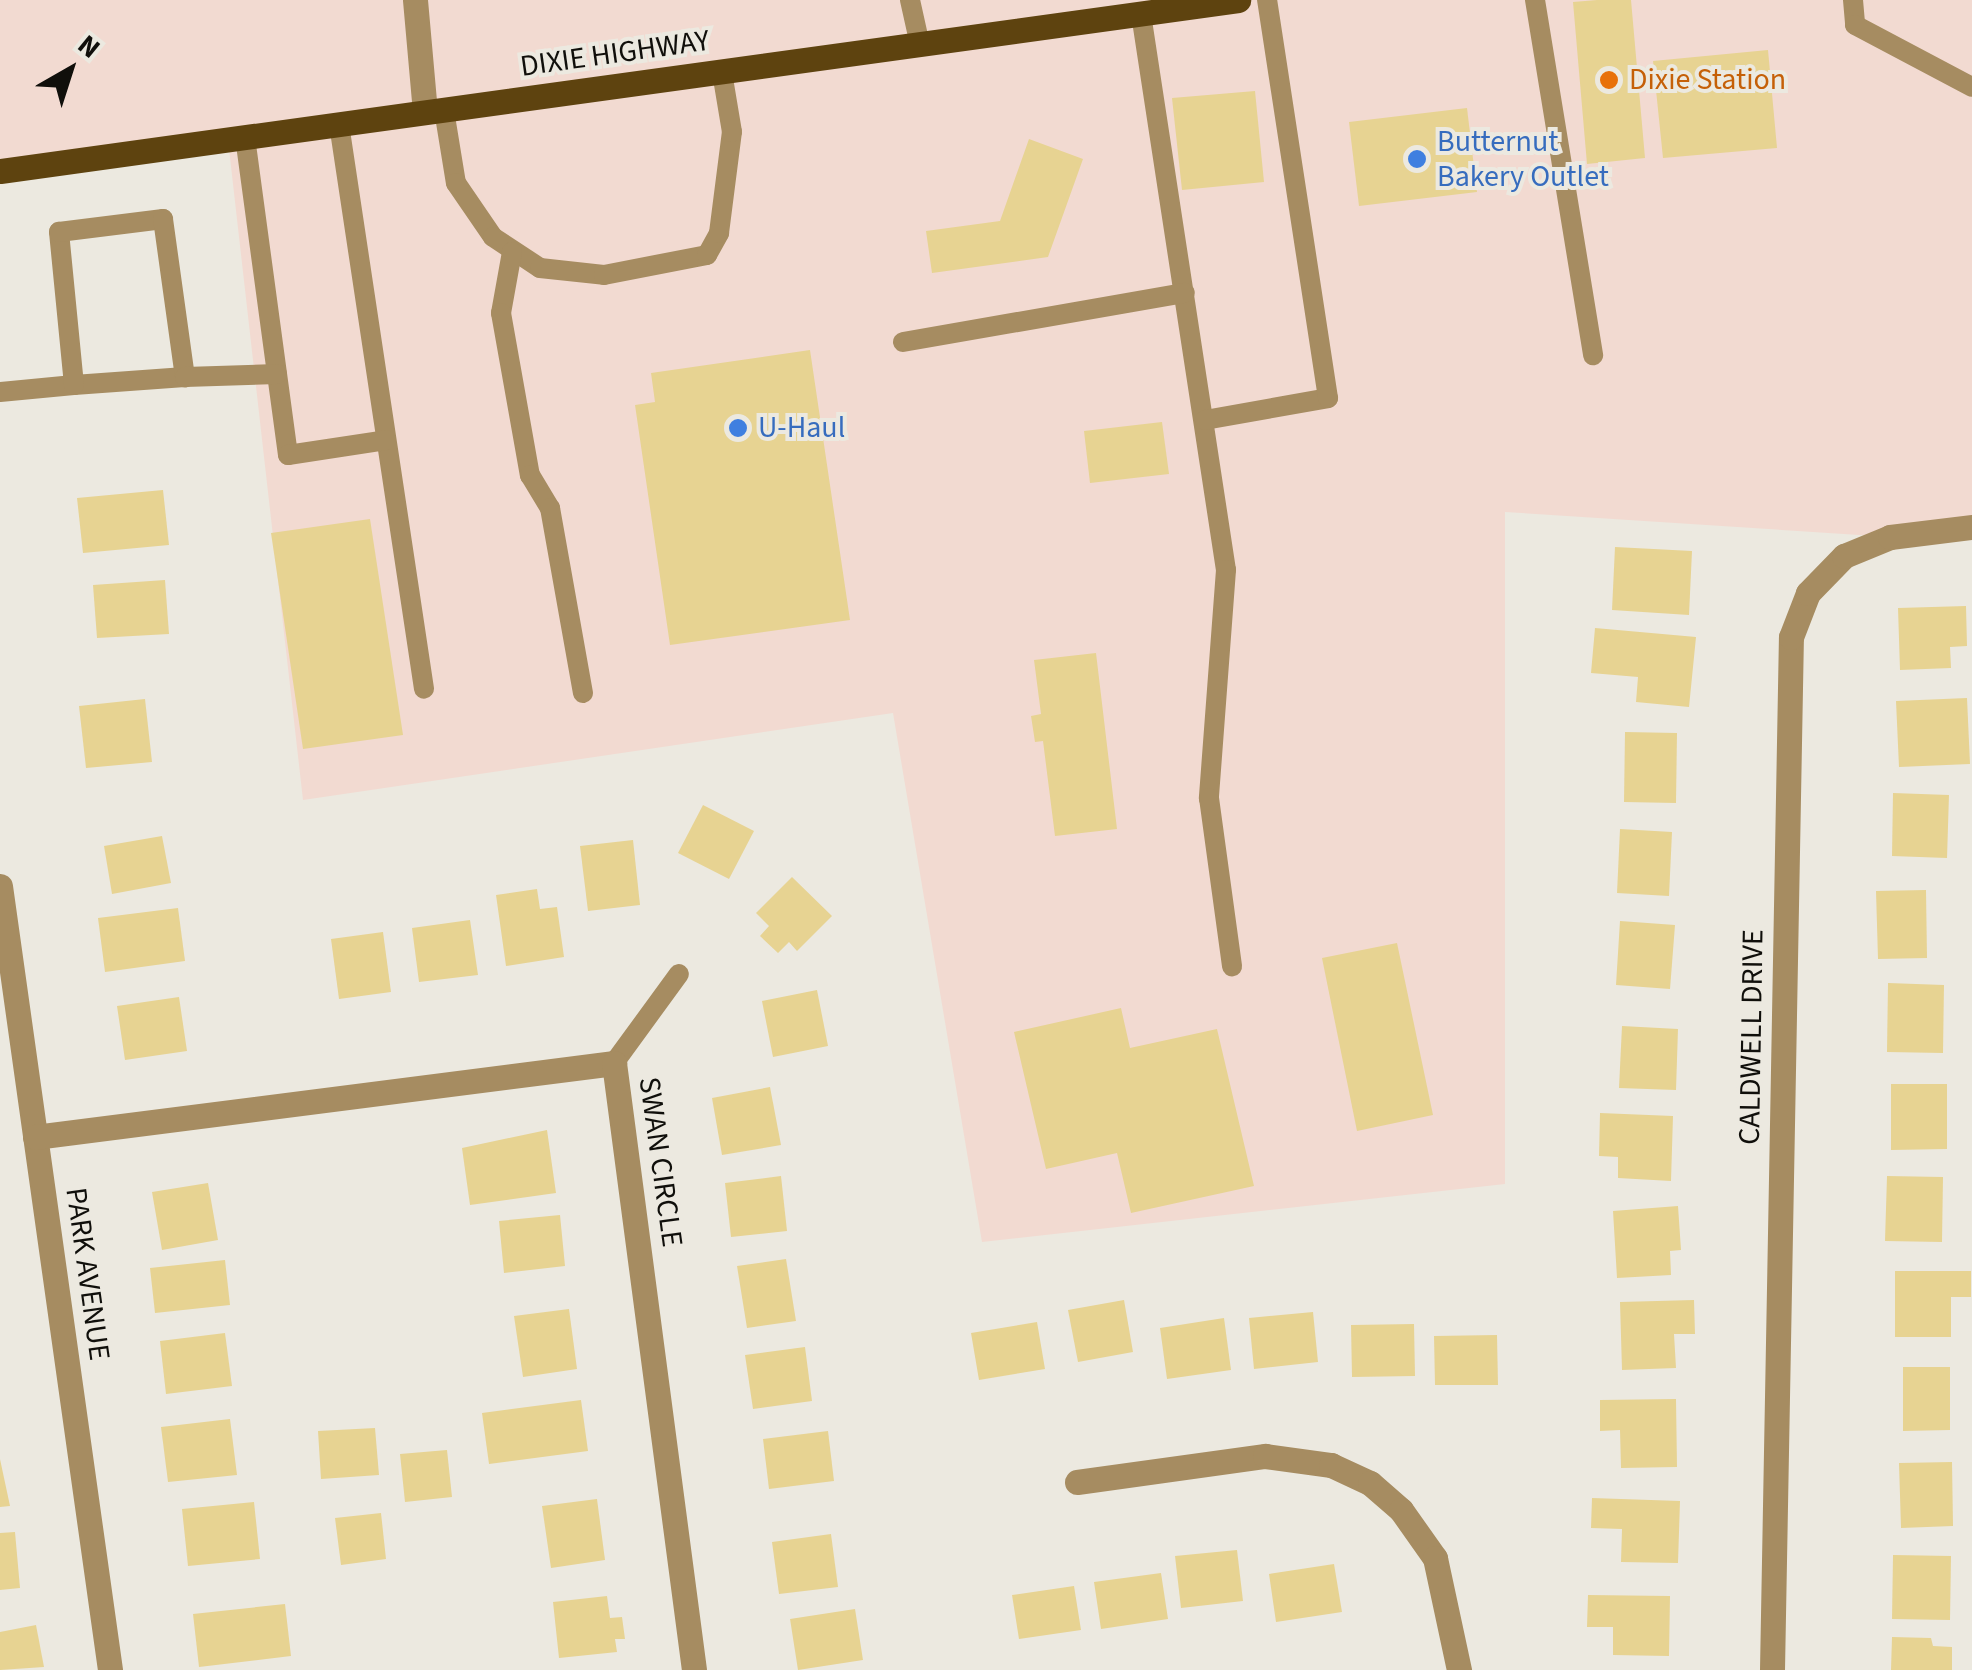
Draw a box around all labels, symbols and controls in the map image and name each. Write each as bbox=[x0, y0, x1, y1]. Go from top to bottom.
north arrow bbox=[20, 20, 120, 120]
street label: DIXIE HIGHWAY bbox=[518, 23, 712, 85]
text: N bbox=[69, 25, 109, 68]
place label: Dixie Station bbox=[1629, 62, 1786, 98]
marker: Dixie Station bbox=[1598, 69, 1620, 91]
place label: Butternut Bakery Outlet bbox=[1437, 124, 1609, 194]
marker: Butternut Bakery Outlet bbox=[1406, 148, 1428, 170]
place label: U-Haul bbox=[758, 410, 845, 446]
marker: U-Haul bbox=[727, 417, 749, 439]
street label: CALDWELL DRIVE bbox=[1732, 929, 1772, 1145]
street label: SWAN CIRCLE bbox=[630, 1075, 690, 1249]
street label: PARK AVENUE bbox=[57, 1185, 117, 1363]

